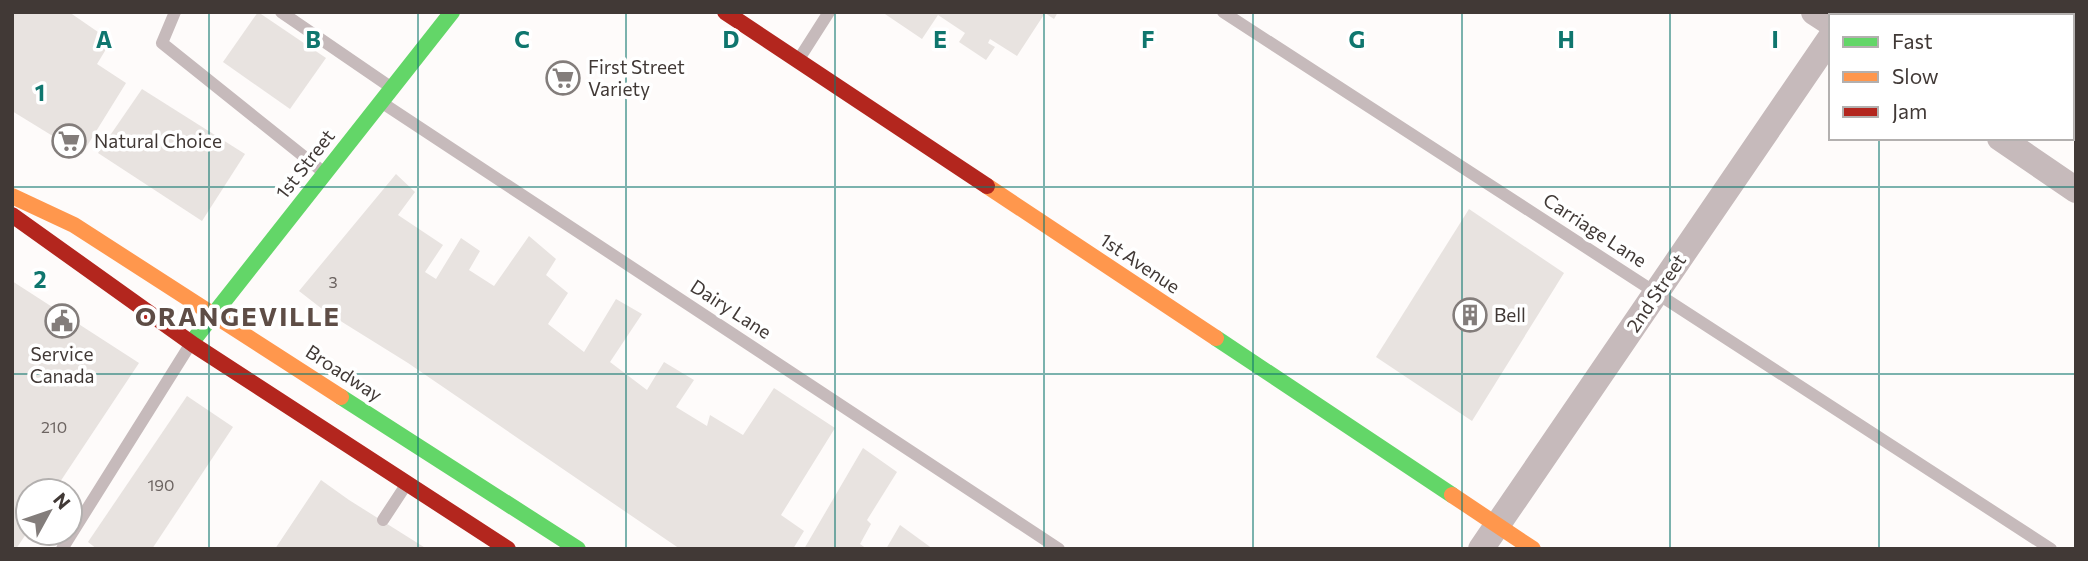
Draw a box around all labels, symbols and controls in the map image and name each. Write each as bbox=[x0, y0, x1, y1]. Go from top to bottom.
legend bbox=[1829, 14, 2074, 140]
text: A bbox=[96, 25, 113, 53]
text: B bbox=[305, 25, 321, 53]
text: C bbox=[514, 25, 530, 53]
text: D bbox=[723, 25, 740, 53]
text: E bbox=[933, 25, 947, 53]
text: F bbox=[1141, 25, 1155, 53]
text: G bbox=[1349, 25, 1365, 53]
text: H bbox=[1557, 25, 1575, 53]
text: I bbox=[1771, 25, 1779, 53]
text: Fast bbox=[1892, 28, 1933, 53]
place label: First Street Variety bbox=[588, 55, 685, 100]
supermarket icon: First Street Variety bbox=[544, 59, 582, 97]
text: Slow bbox=[1892, 63, 1939, 88]
text: 1 bbox=[35, 78, 45, 106]
text: Jam bbox=[1892, 98, 1927, 123]
supermarket icon: Natural Choice bbox=[50, 122, 88, 160]
street label: 1st Street bbox=[270, 124, 339, 203]
place label: Natural Choice bbox=[94, 129, 222, 152]
street label: Carriage Lane bbox=[1539, 188, 1651, 271]
street label: 1st Avenue bbox=[1096, 227, 1185, 298]
street label: 2nd Street bbox=[1621, 249, 1690, 336]
text: 2 bbox=[33, 265, 47, 293]
house number: 3 bbox=[328, 272, 338, 291]
street label: Dairy Lane bbox=[687, 274, 776, 343]
building icon: Bell bbox=[1451, 296, 1489, 334]
district label: ORANGEVILLE bbox=[135, 300, 341, 331]
public building icon: Service Canada bbox=[43, 302, 81, 340]
place label: Bell bbox=[1494, 303, 1526, 326]
street label: Broadway bbox=[302, 339, 387, 406]
place label: Service Canada bbox=[30, 342, 94, 387]
house number: 210 bbox=[41, 417, 67, 436]
house number: 190 bbox=[148, 475, 175, 494]
north arrow bbox=[14, 477, 84, 547]
text: N bbox=[49, 488, 76, 514]

